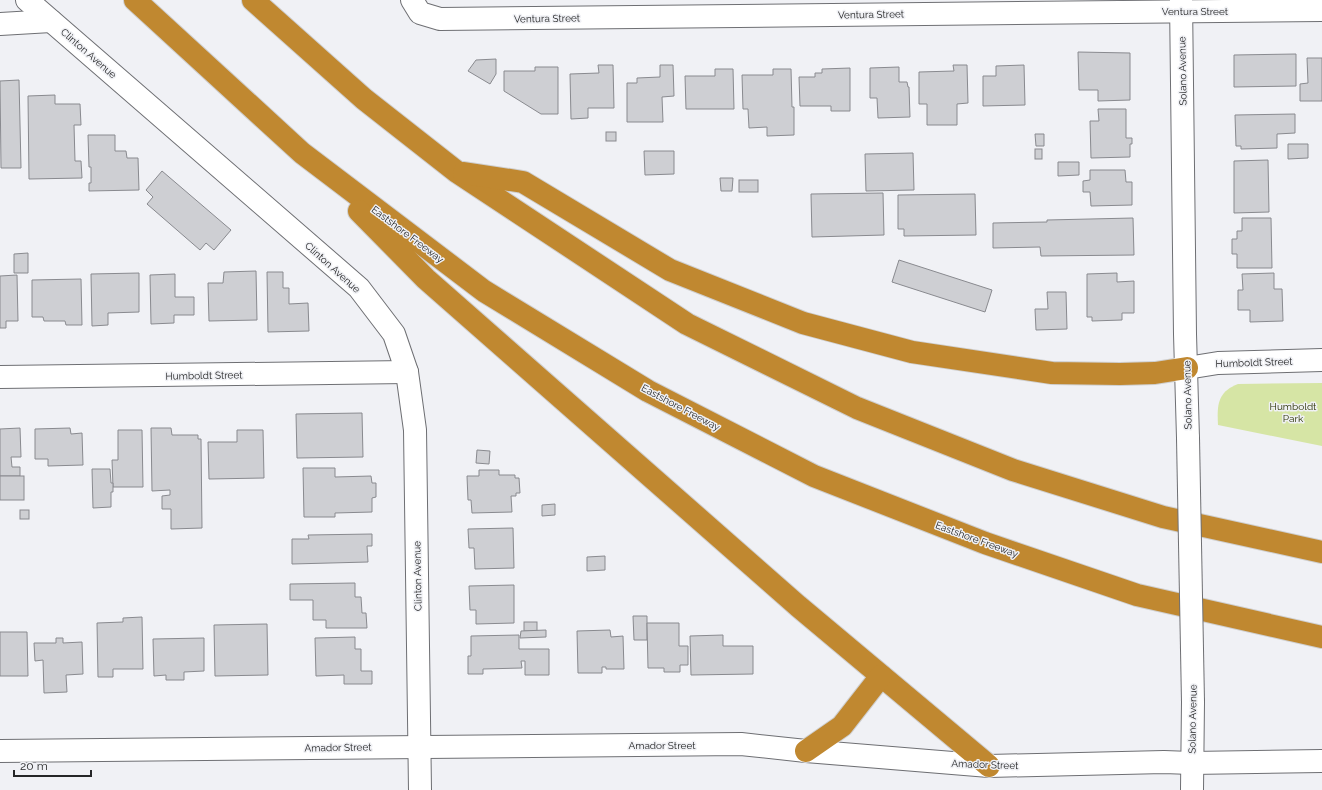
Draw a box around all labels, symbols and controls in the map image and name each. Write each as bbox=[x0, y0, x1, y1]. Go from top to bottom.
street label: Ventura Street bbox=[1162, 6, 1229, 17]
street label: Ventura Street bbox=[838, 8, 905, 21]
street label: Ventura Street bbox=[514, 12, 581, 25]
street label: Clinton Avenue bbox=[59, 26, 119, 81]
street label: Solano Avenue bbox=[1176, 36, 1189, 106]
street label: Eastshore Freeway bbox=[370, 204, 446, 265]
street label: Clinton Avenue bbox=[303, 240, 362, 295]
street label: Humboldt Street bbox=[1215, 356, 1293, 369]
street label: Solano Avenue bbox=[1181, 360, 1194, 430]
street label: Humboldt Street bbox=[165, 369, 243, 382]
street label: Eastshore Freeway bbox=[640, 382, 722, 433]
park label: Humboldt Park bbox=[1270, 401, 1317, 424]
street label: Eastshore Freeway bbox=[934, 519, 1020, 560]
street label: Clinton Avenue bbox=[411, 541, 424, 611]
street label: Solano Avenue bbox=[1186, 684, 1199, 754]
street label: Amador Street bbox=[628, 740, 696, 751]
street label: Amador Street bbox=[304, 741, 372, 754]
scale bar bbox=[14, 752, 91, 778]
street label: Amador Street bbox=[951, 758, 1019, 771]
text: 20 m bbox=[20, 759, 48, 773]

